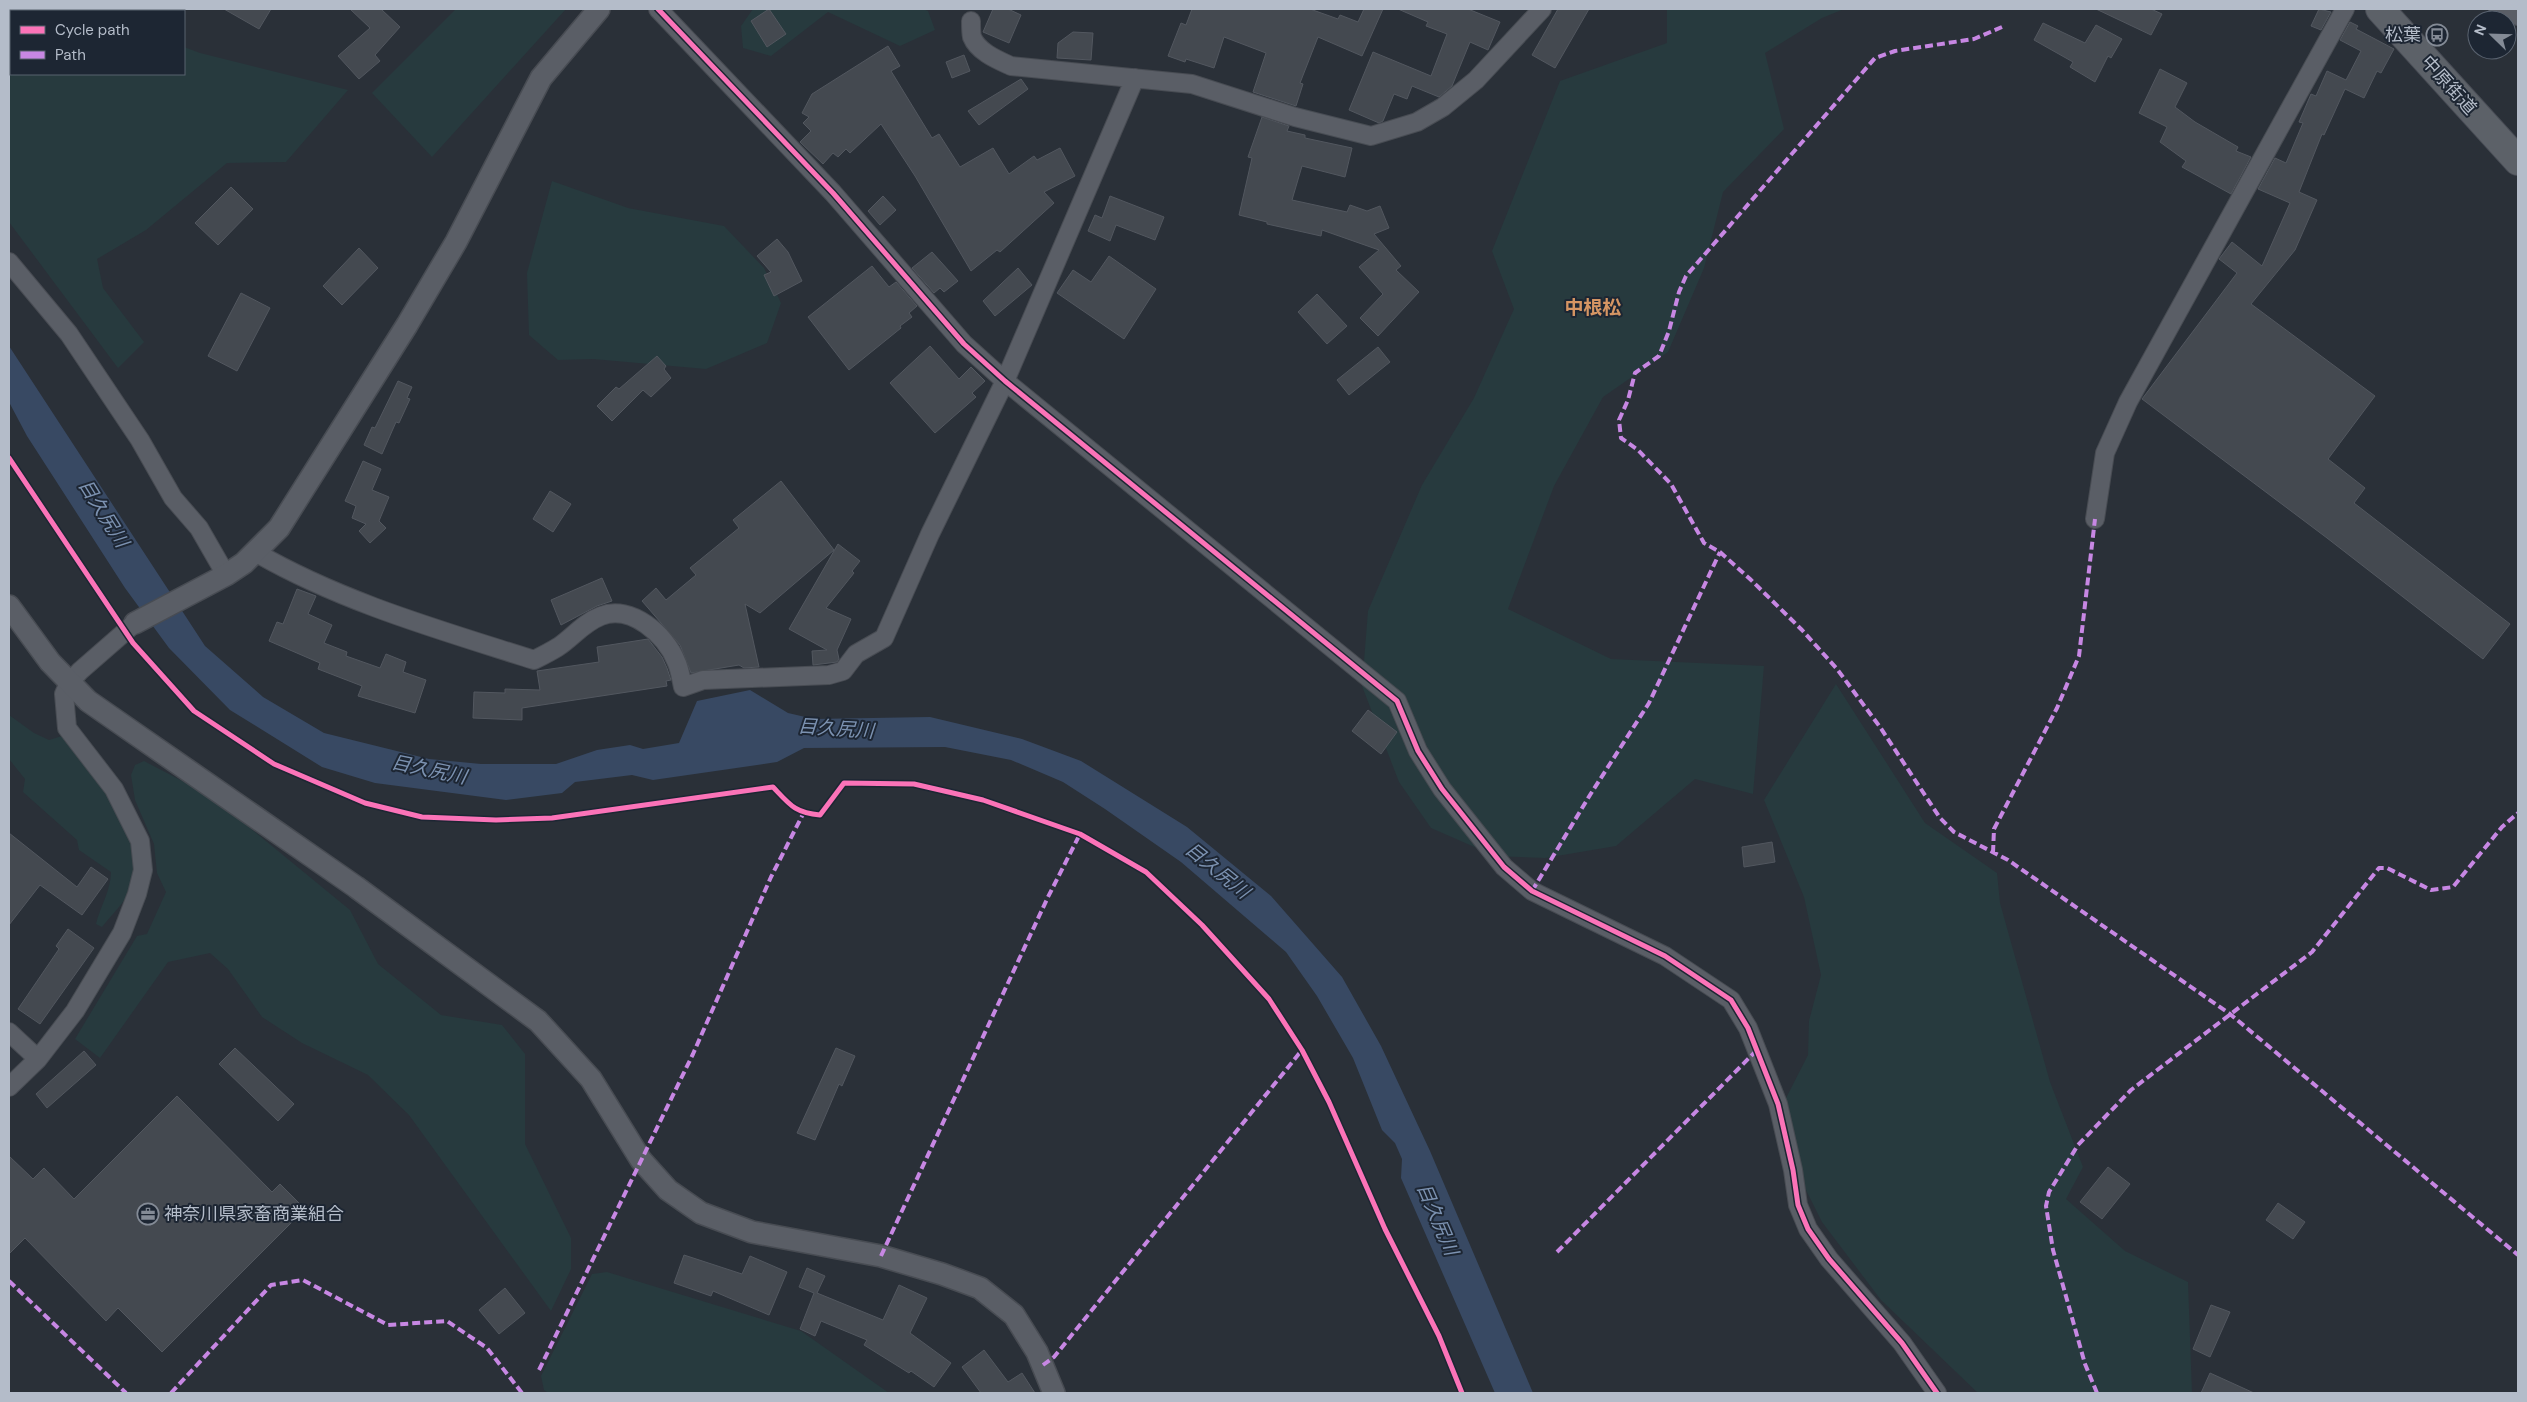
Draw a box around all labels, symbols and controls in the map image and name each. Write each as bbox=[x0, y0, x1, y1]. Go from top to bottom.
legend bbox=[10, 10, 185, 75]
north arrow bbox=[2467, 10, 2517, 60]
text: Cycle path bbox=[55, 20, 130, 40]
text: N bbox=[2470, 22, 2490, 38]
place label: 松葉 bbox=[2385, 23, 2421, 47]
bus stop icon: 松葉 bbox=[2425, 23, 2449, 47]
text: Path bbox=[55, 45, 86, 65]
street label: 中原街道 bbox=[2416, 50, 2482, 120]
district label: 中根松 bbox=[1564, 295, 1622, 320]
water label: 目久尻川 bbox=[73, 474, 135, 554]
water label: 目久尻川 bbox=[797, 713, 877, 744]
water label: 目久尻川 bbox=[389, 749, 471, 790]
water label: 目久尻川 bbox=[1180, 837, 1257, 905]
water label: 目久尻川 bbox=[1411, 1179, 1465, 1261]
office icon: 神奈川県家畜商業組合 bbox=[136, 1202, 160, 1226]
place label: 神奈川県家畜商業組合 bbox=[164, 1202, 344, 1226]

